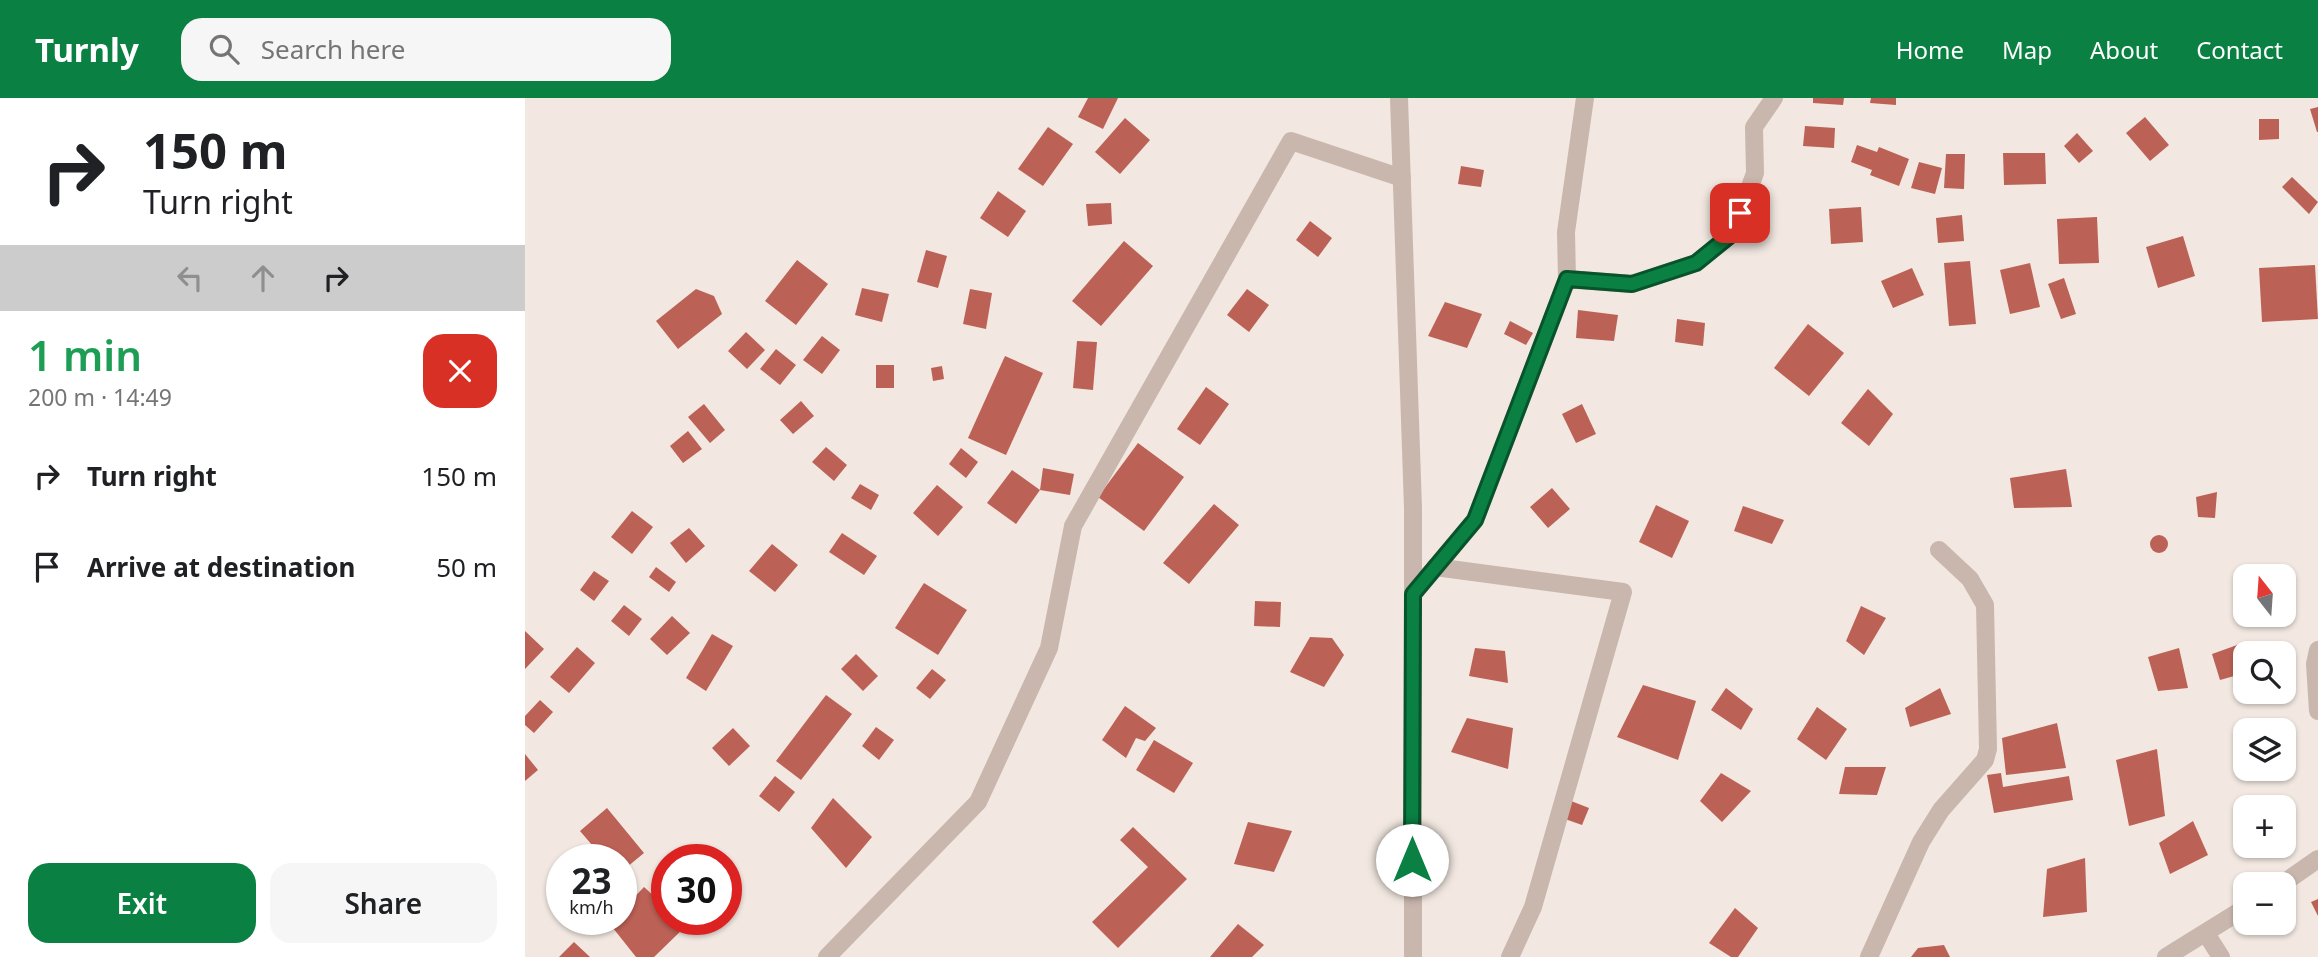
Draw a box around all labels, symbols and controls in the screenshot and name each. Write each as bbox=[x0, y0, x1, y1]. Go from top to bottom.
search box bbox=[181, 18, 671, 81]
text: Turnly bbox=[35, 27, 139, 72]
icon: search bbox=[205, 30, 243, 68]
text: Search here bbox=[261, 31, 405, 67]
text: Home bbox=[1896, 33, 1964, 66]
text: Map bbox=[2002, 33, 2052, 66]
text: About bbox=[2090, 33, 2158, 66]
text: Contact bbox=[2196, 33, 2283, 66]
text: 150 m bbox=[143, 117, 288, 183]
icon: right bbox=[28, 126, 119, 217]
text: Turn right bbox=[143, 180, 293, 223]
pin bbox=[1710, 183, 1770, 243]
icon: arrive bbox=[1721, 194, 1759, 232]
icon: left bbox=[171, 259, 209, 297]
icon: ahead bbox=[244, 259, 282, 297]
icon: right bbox=[317, 259, 355, 297]
text: 1 min bbox=[28, 326, 142, 383]
button: close bbox=[423, 334, 497, 408]
text: 200 m · 14:49 bbox=[28, 381, 172, 413]
icon: right bbox=[28, 457, 66, 495]
text: Turn right bbox=[87, 458, 217, 494]
text: 150 m bbox=[421, 458, 497, 494]
icon: arrive bbox=[28, 548, 66, 586]
text: Arrive at destination bbox=[87, 549, 356, 585]
text: 50 m bbox=[436, 549, 497, 585]
north arrow bbox=[2233, 564, 2296, 626]
map controls bbox=[2233, 564, 2296, 935]
button: search bbox=[2233, 641, 2296, 704]
button: layers bbox=[2233, 718, 2296, 781]
button: + bbox=[2233, 795, 2296, 858]
position arrow bbox=[1375, 823, 1449, 897]
speed limit sign: 30 bbox=[651, 844, 742, 935]
text: 23 bbox=[571, 857, 612, 904]
button: Exit bbox=[28, 863, 256, 943]
button: Share bbox=[270, 863, 497, 943]
button: − bbox=[2233, 872, 2296, 935]
text: km/h bbox=[569, 895, 614, 919]

